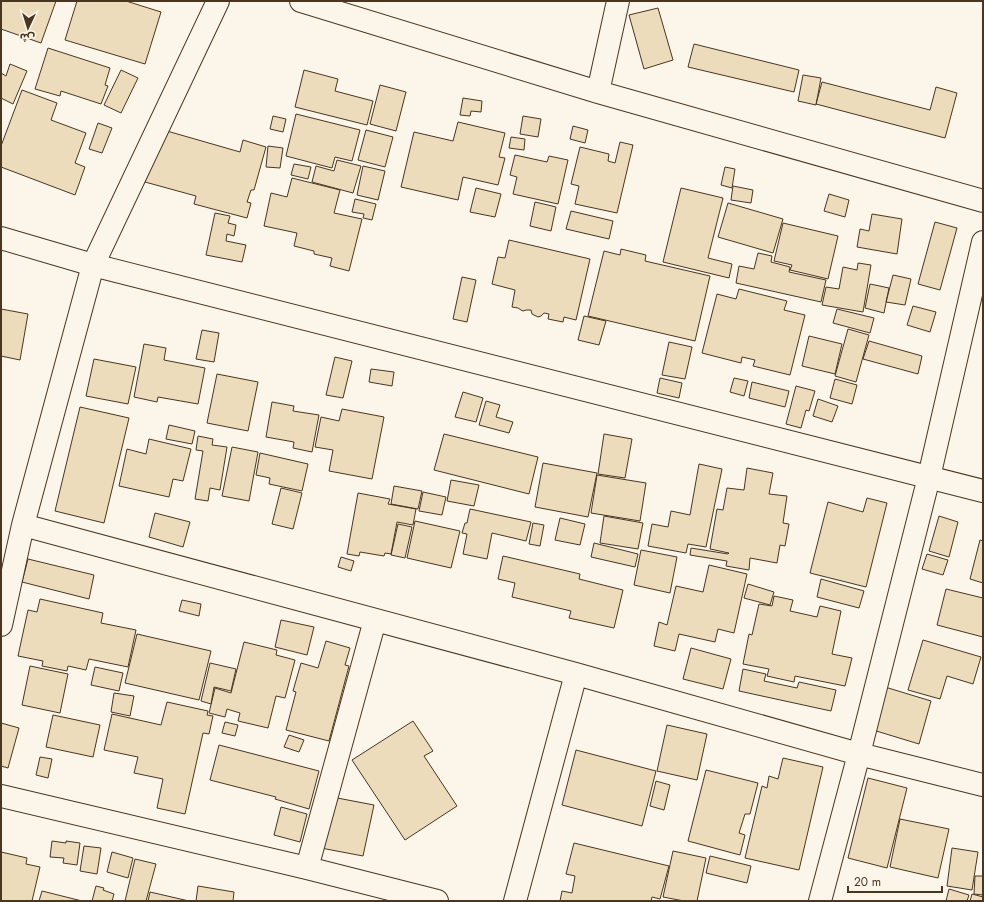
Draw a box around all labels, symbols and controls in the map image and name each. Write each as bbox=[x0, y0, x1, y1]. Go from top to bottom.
north arrow bbox=[8, 8, 48, 48]
text: ش bbox=[19, 29, 35, 46]
scale bar bbox=[848, 868, 942, 894]
text: 20 m bbox=[854, 873, 881, 891]

